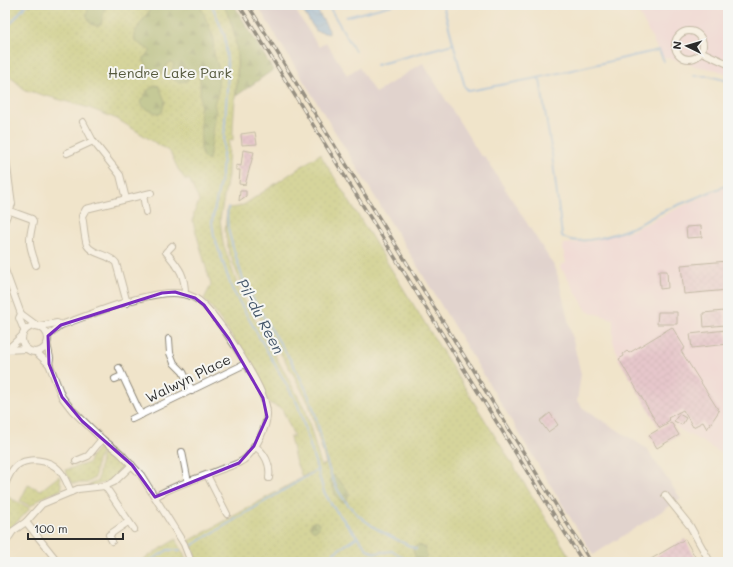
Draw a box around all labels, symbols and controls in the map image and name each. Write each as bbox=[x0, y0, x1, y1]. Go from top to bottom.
north arrow bbox=[667, 26, 707, 66]
text: N bbox=[669, 40, 684, 50]
park label: Hendre Lake Park bbox=[108, 63, 232, 82]
water label: Pil-du Reen bbox=[233, 275, 289, 357]
street label: Walwyn Place bbox=[142, 349, 234, 407]
scale bar bbox=[28, 515, 123, 541]
text: 100 m bbox=[34, 520, 68, 536]

